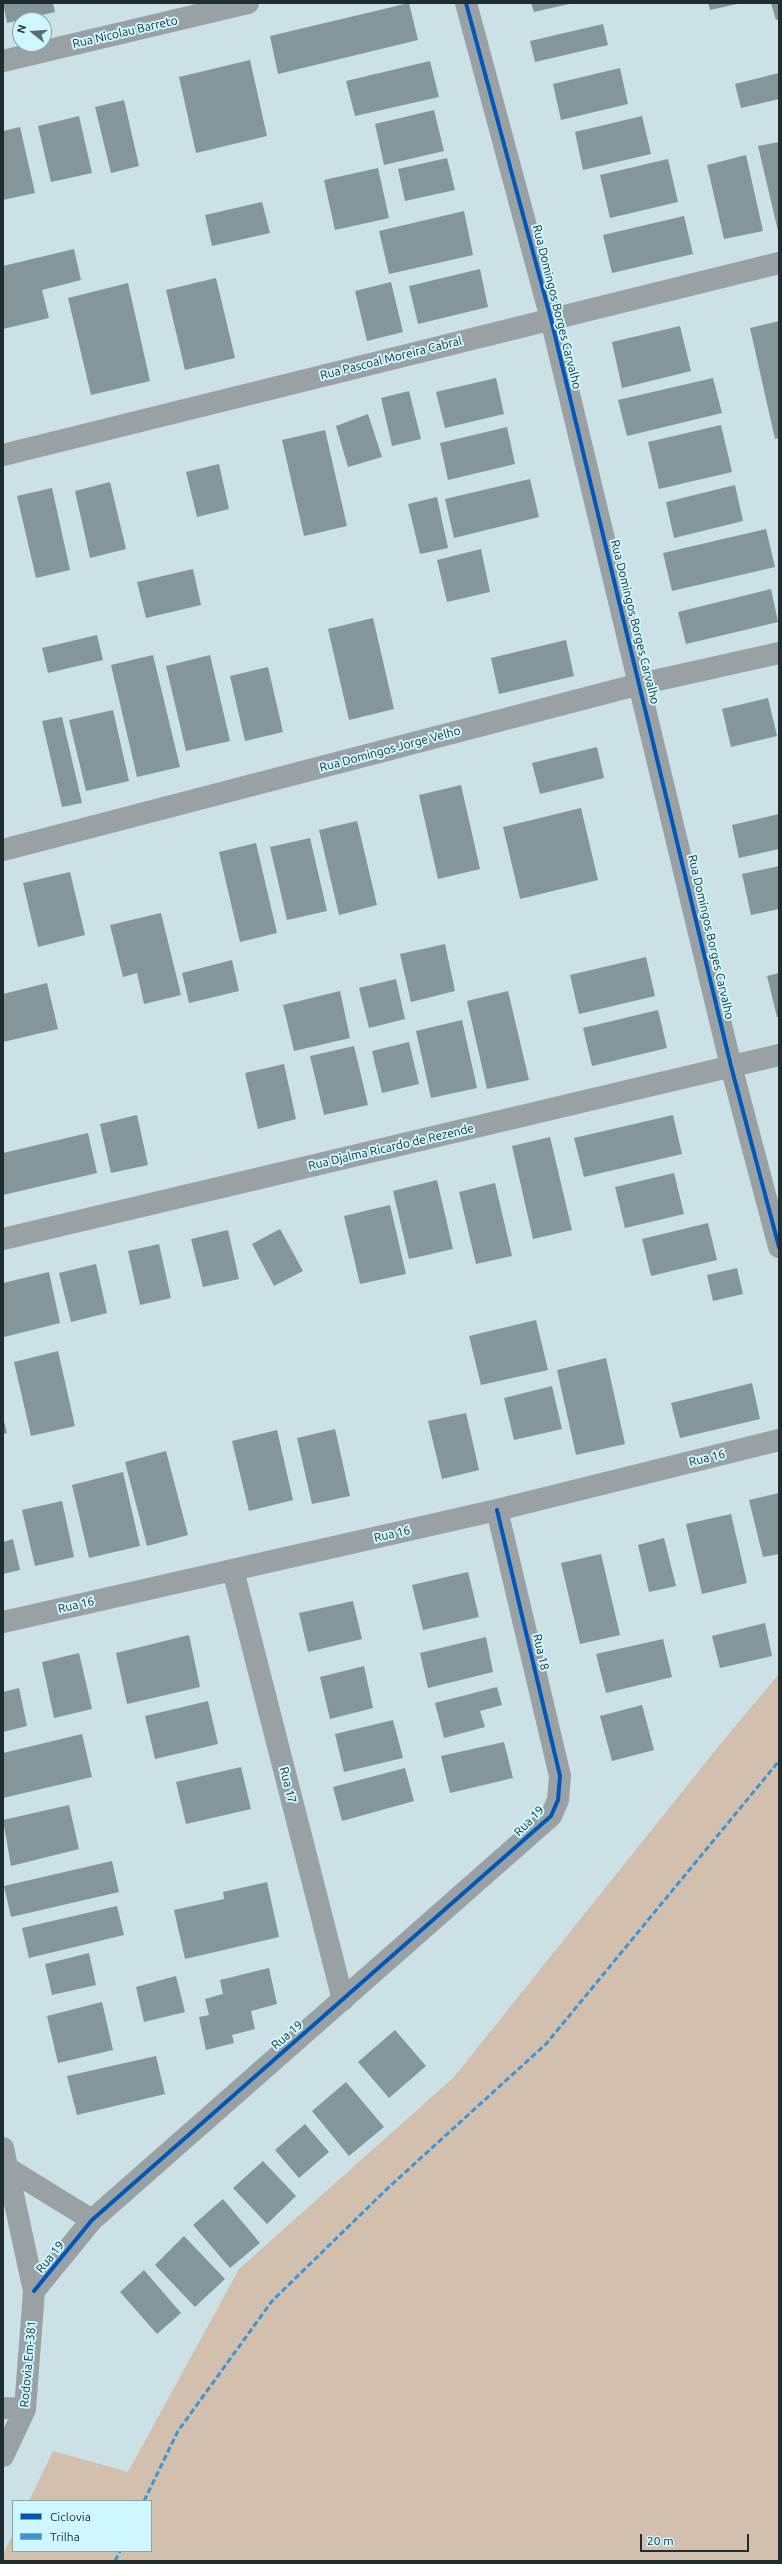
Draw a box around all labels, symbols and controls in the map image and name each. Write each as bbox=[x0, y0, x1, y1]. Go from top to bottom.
north arrow bbox=[12, 12, 52, 52]
street label: Rua Nicolau Barreto bbox=[71, 13, 179, 51]
text: N bbox=[15, 23, 28, 34]
street label: Rua Domingos Borges Carvalho bbox=[530, 223, 584, 391]
street label: Rua Pascoal Moreira Cabral bbox=[319, 333, 463, 383]
street label: Rua Domingos Borges Carvalho bbox=[608, 538, 662, 706]
street label: Rua Domingos Jorge Velho bbox=[318, 723, 462, 775]
street label: Rua Domingos Borges Carvalho bbox=[685, 853, 737, 1021]
street label: Rua Djalma Ricardo de Rezende bbox=[307, 1121, 475, 1173]
street label: Rua 16 bbox=[687, 1447, 727, 1469]
street label: Rua 16 bbox=[372, 1523, 412, 1545]
street label: Rua 16 bbox=[56, 1594, 96, 1616]
street label: Rua 18 bbox=[530, 1632, 552, 1672]
street label: Rua 17 bbox=[277, 1765, 299, 1805]
street label: Rua 19 bbox=[511, 1803, 547, 1839]
street label: Rua 19 bbox=[268, 2018, 306, 2052]
street label: Rua 19 bbox=[33, 2238, 67, 2276]
street label: Rodovia Em-381 bbox=[17, 2320, 39, 2408]
legend bbox=[12, 2500, 152, 2552]
text: Ciclovia bbox=[50, 2510, 91, 2523]
scale bar bbox=[642, 2526, 751, 2552]
text: Trilha bbox=[50, 2530, 80, 2543]
text: 20 m bbox=[647, 2534, 674, 2547]

